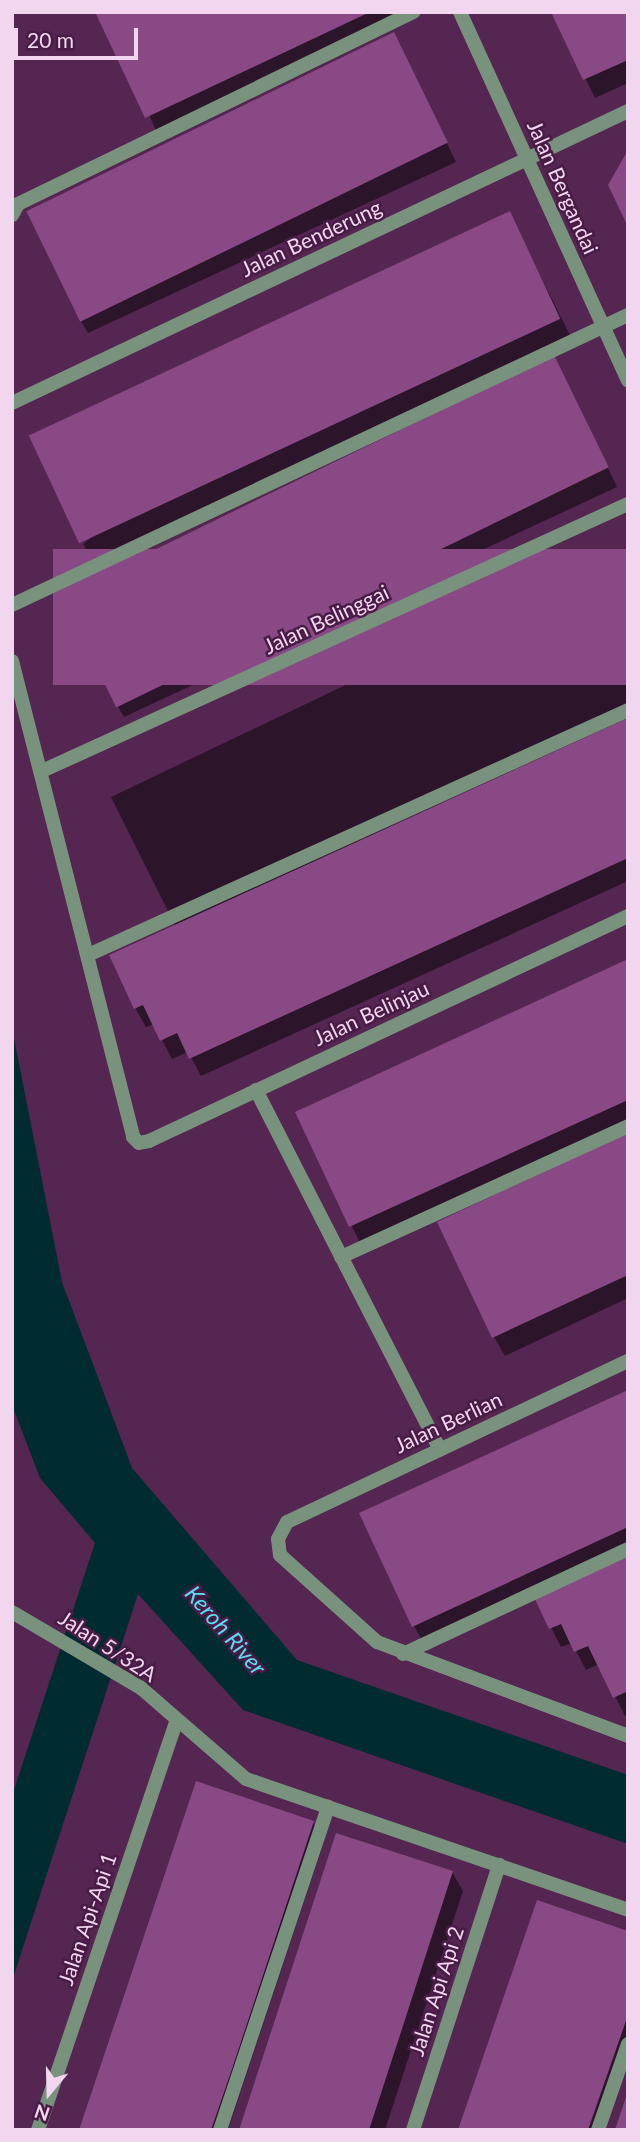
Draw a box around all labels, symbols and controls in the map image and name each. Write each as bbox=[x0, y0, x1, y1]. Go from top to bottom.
scale bar bbox=[18, 14, 142, 58]
text: 20 m bbox=[27, 27, 74, 52]
street label: Jalan Bergandai bbox=[522, 116, 604, 258]
street label: Jalan Benderung bbox=[237, 194, 385, 282]
street label: Jalan Belinggai bbox=[260, 579, 392, 659]
street label: Jalan Belinjau bbox=[309, 975, 433, 1051]
street label: Jalan Berlian bbox=[390, 1386, 506, 1458]
water label: Keroh River bbox=[180, 1580, 272, 1680]
street label: Jalan 5/32A bbox=[54, 1605, 162, 1687]
street label: Jalan Api-Api 1 bbox=[53, 1849, 121, 1989]
street label: Jalan Api Api 2 bbox=[403, 1922, 469, 2060]
north arrow bbox=[14, 2058, 84, 2128]
text: N bbox=[31, 2100, 53, 2127]

